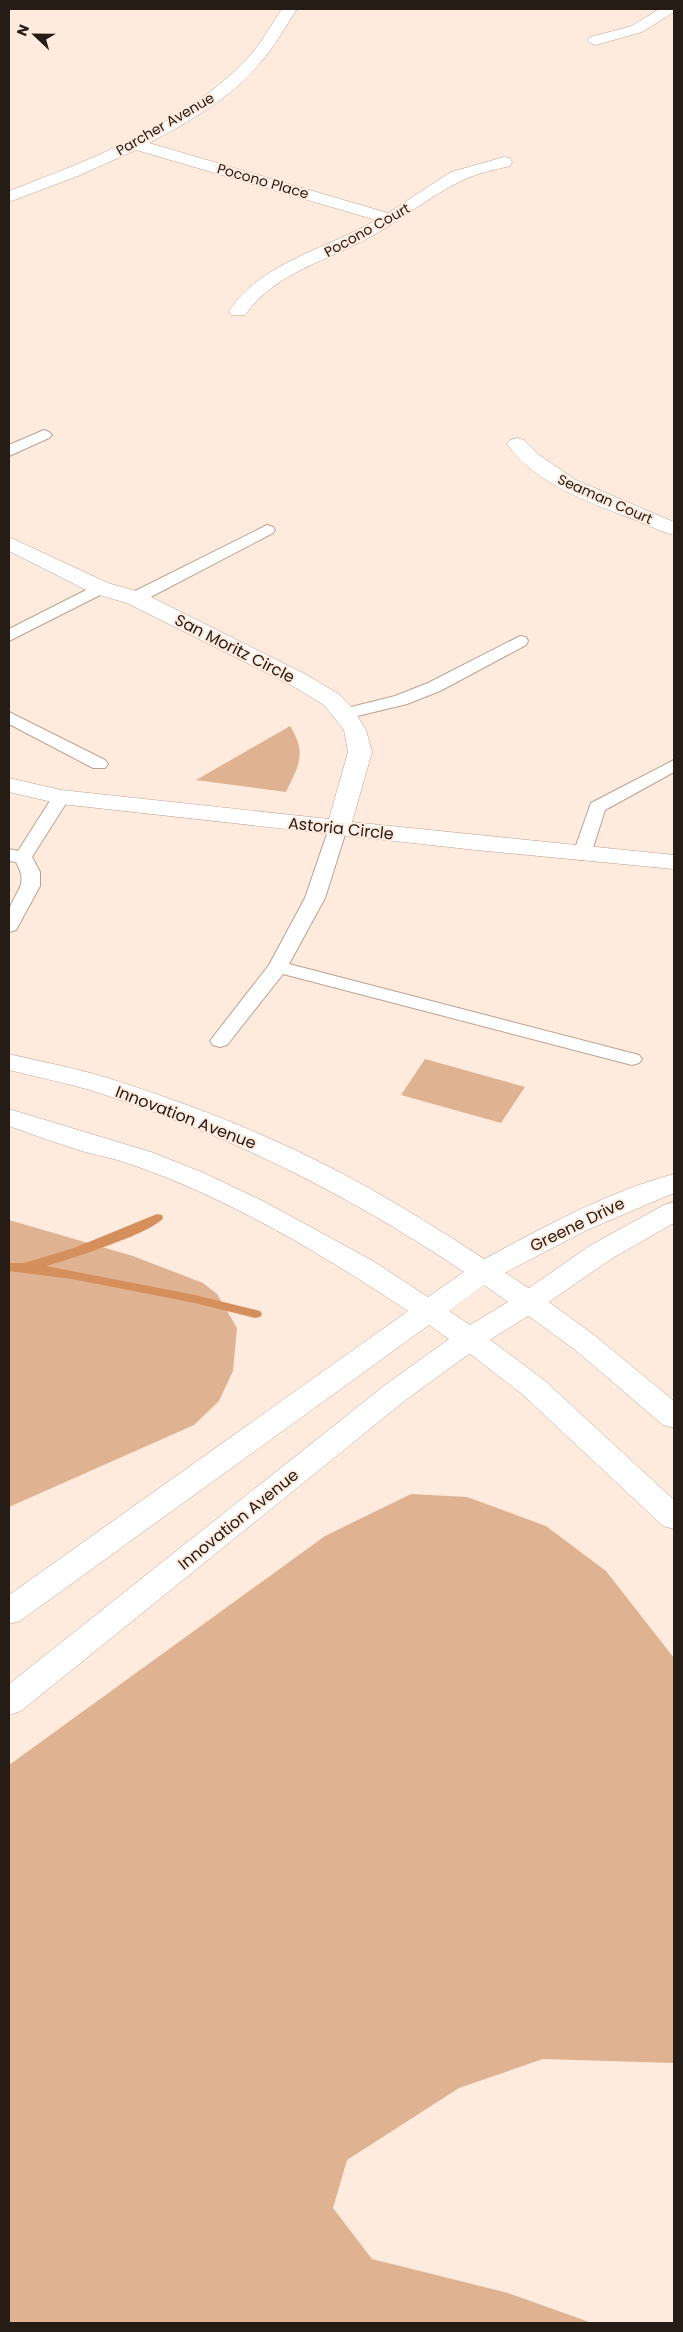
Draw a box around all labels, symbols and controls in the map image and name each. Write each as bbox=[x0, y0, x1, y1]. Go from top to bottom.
north arrow bbox=[10, 10, 60, 60]
text: N bbox=[12, 22, 34, 39]
street label: Parcher Avenue bbox=[112, 88, 218, 160]
street label: Pocono Place bbox=[215, 158, 311, 204]
street label: Pocono Court bbox=[321, 198, 413, 262]
street label: Seaman Court bbox=[554, 469, 656, 529]
street label: San Moritz Circle bbox=[171, 608, 299, 689]
street label: Astoria Circle bbox=[287, 812, 395, 845]
street label: Innovation Avenue bbox=[112, 1080, 260, 1155]
street label: Greene Drive bbox=[526, 1192, 629, 1257]
street label: Innovation Avenue bbox=[173, 1464, 304, 1575]

